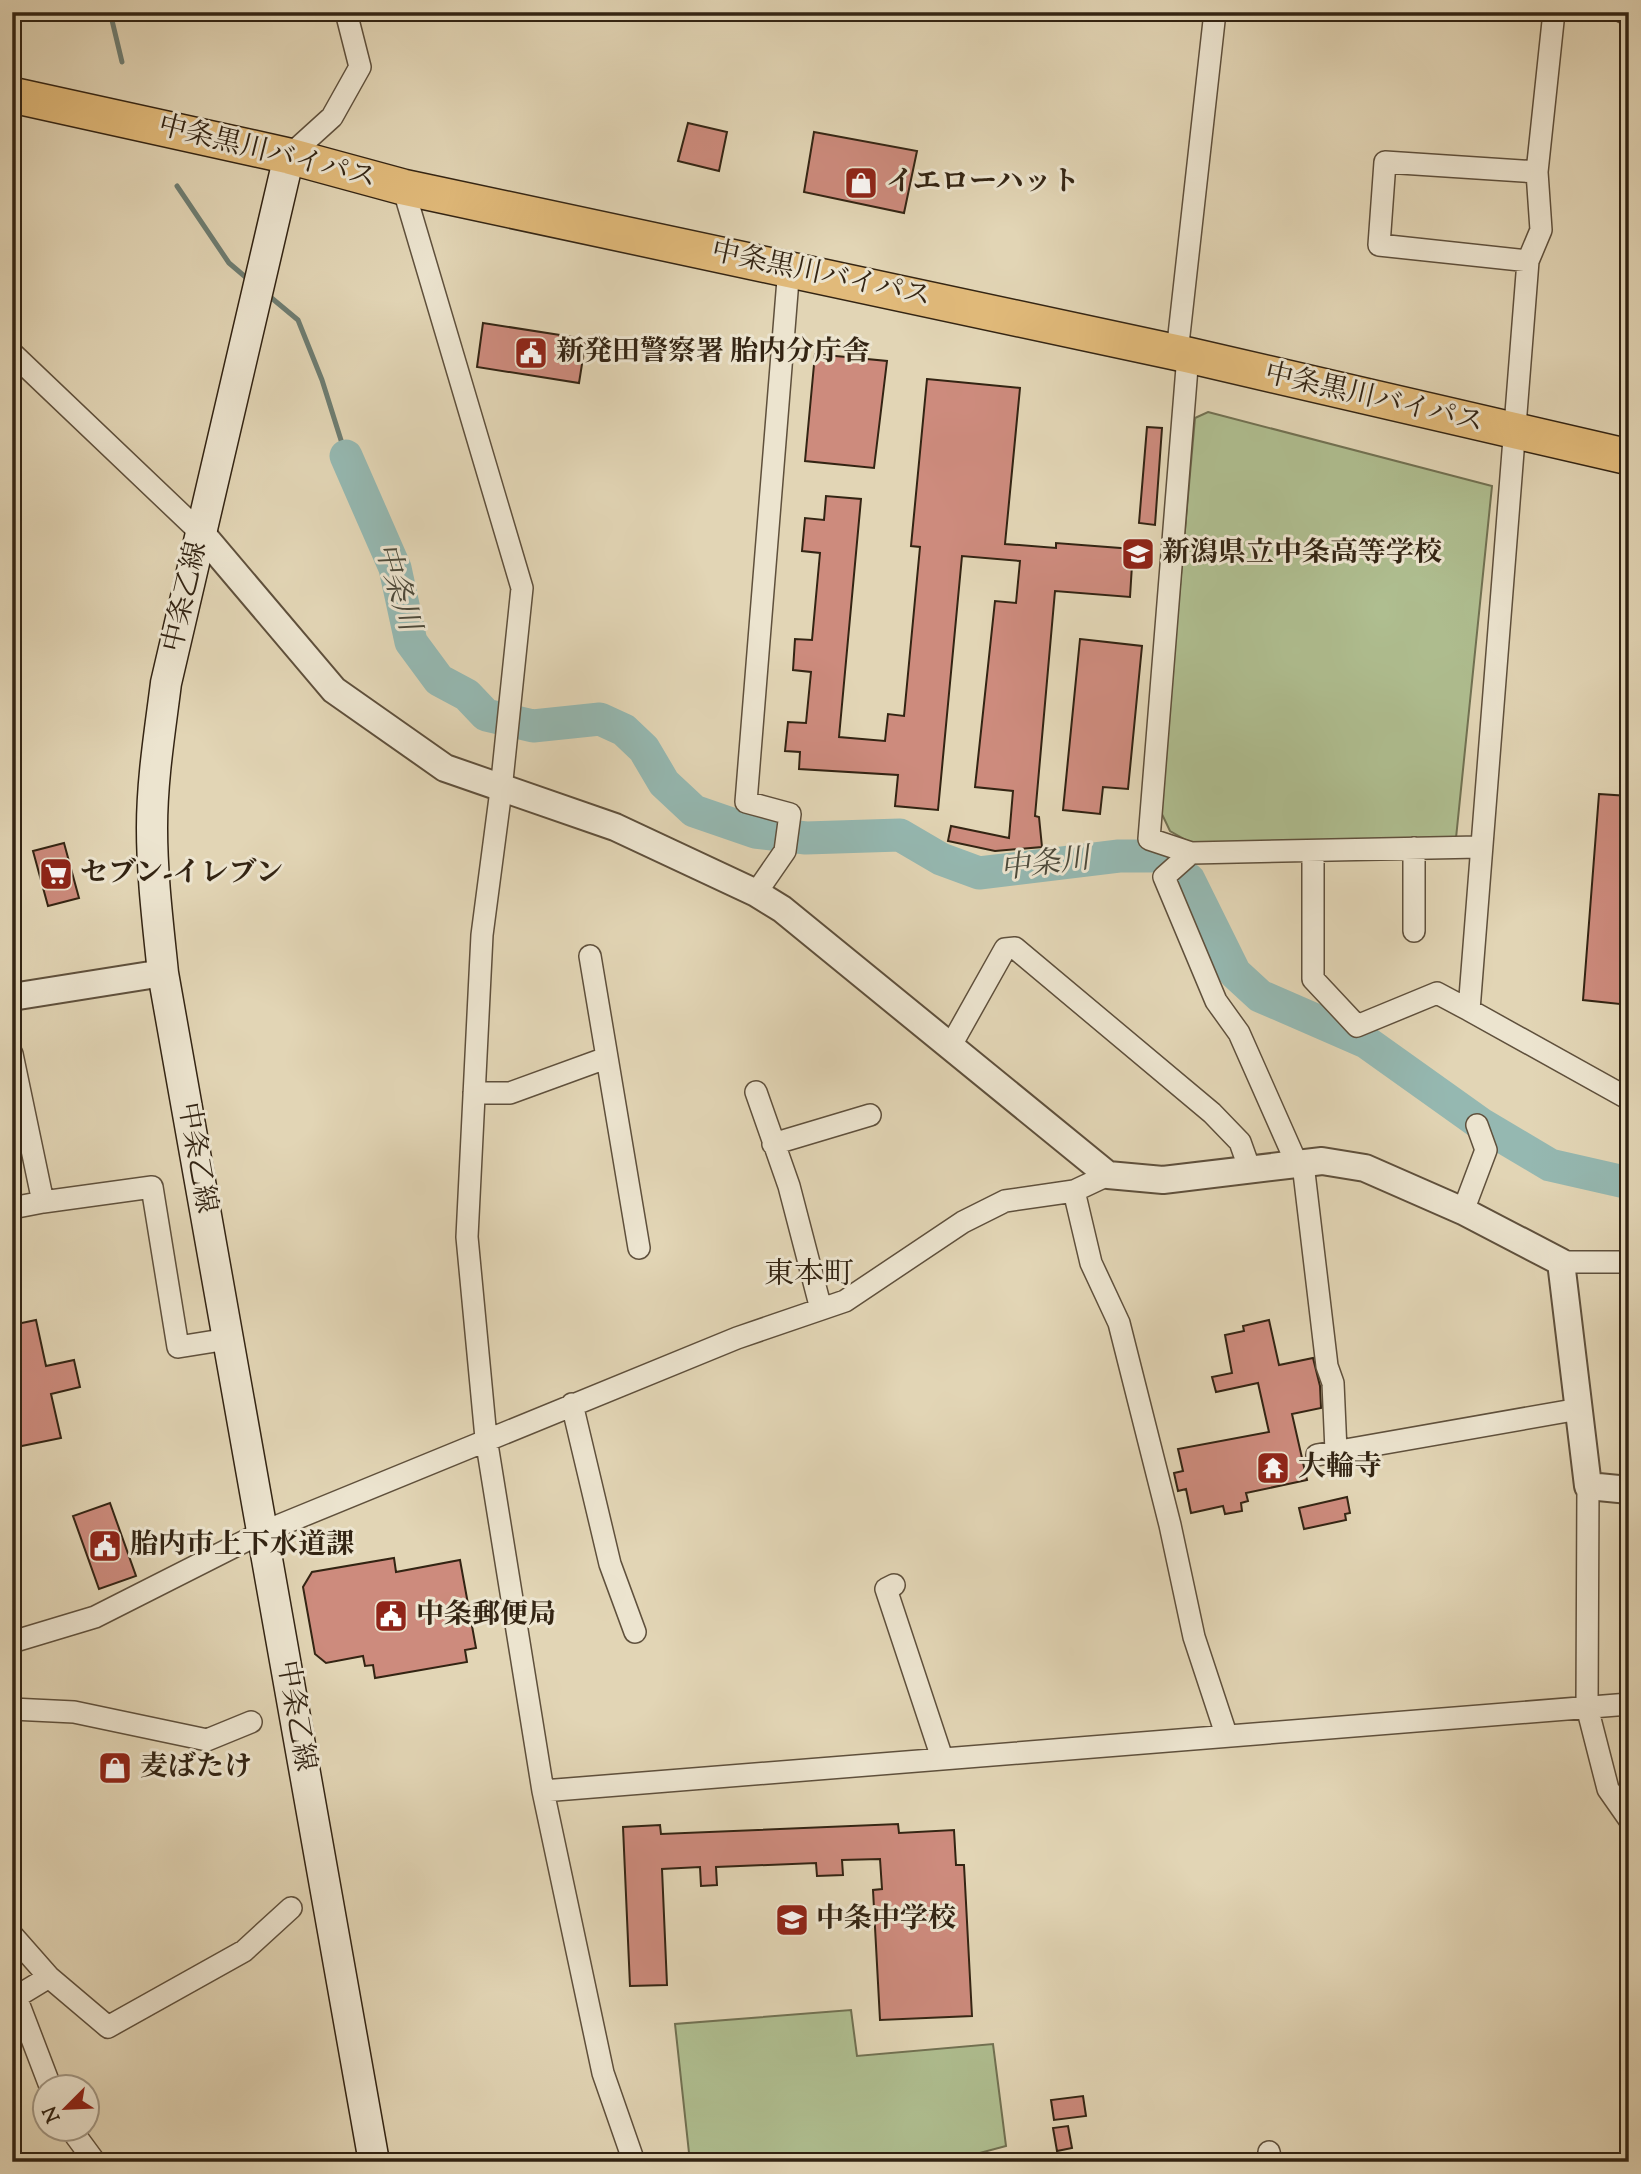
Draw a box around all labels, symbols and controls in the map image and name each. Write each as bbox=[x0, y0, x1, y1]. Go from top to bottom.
street label: 中条黒川バイパス bbox=[154, 107, 380, 199]
place label: イエローハット bbox=[886, 163, 1079, 203]
shop icon: イエローハット bbox=[842, 164, 880, 202]
street label: 中条黒川バイパス bbox=[708, 232, 934, 318]
place label: 新発田警察署 胎内分庁舎 bbox=[556, 333, 870, 373]
public building icon: 新発田警察署 胎内分庁舎 bbox=[512, 334, 550, 372]
street label: 中条黒川バイパス bbox=[1261, 354, 1487, 444]
place label: 新潟県立中条高等学校 bbox=[1162, 534, 1442, 574]
school or university icon: 新潟県立中条高等学校 bbox=[1119, 535, 1157, 573]
street label: 中条乙線 bbox=[154, 538, 218, 656]
water label: 中条川 bbox=[362, 538, 431, 639]
water label: 中条川 bbox=[998, 838, 1095, 892]
place label: セブン-イレブン bbox=[80, 854, 283, 894]
supermarket icon: セブン-イレブン bbox=[37, 855, 75, 893]
street label: 中条乙線 bbox=[167, 1099, 225, 1217]
district label: 東本町 bbox=[764, 1254, 854, 1297]
place label: 大輪寺 bbox=[1298, 1448, 1382, 1488]
temple icon: 大輪寺 bbox=[1254, 1449, 1292, 1487]
place label: 胎内市上下水道課 bbox=[130, 1526, 354, 1566]
public building icon: 胎内市上下水道課 bbox=[86, 1527, 124, 1565]
place label: 中条郵便局 bbox=[416, 1596, 556, 1636]
public building icon: 中条郵便局 bbox=[372, 1597, 410, 1635]
street label: 中条乙線 bbox=[266, 1657, 324, 1775]
place label: 麦ばたけ bbox=[140, 1748, 252, 1788]
shop icon: 麦ばたけ bbox=[96, 1749, 134, 1787]
place label: 中条中学校 bbox=[816, 1900, 956, 1940]
school or university icon: 中条中学校 bbox=[773, 1901, 811, 1939]
north arrow bbox=[32, 2072, 102, 2142]
text: N bbox=[37, 2101, 68, 2126]

